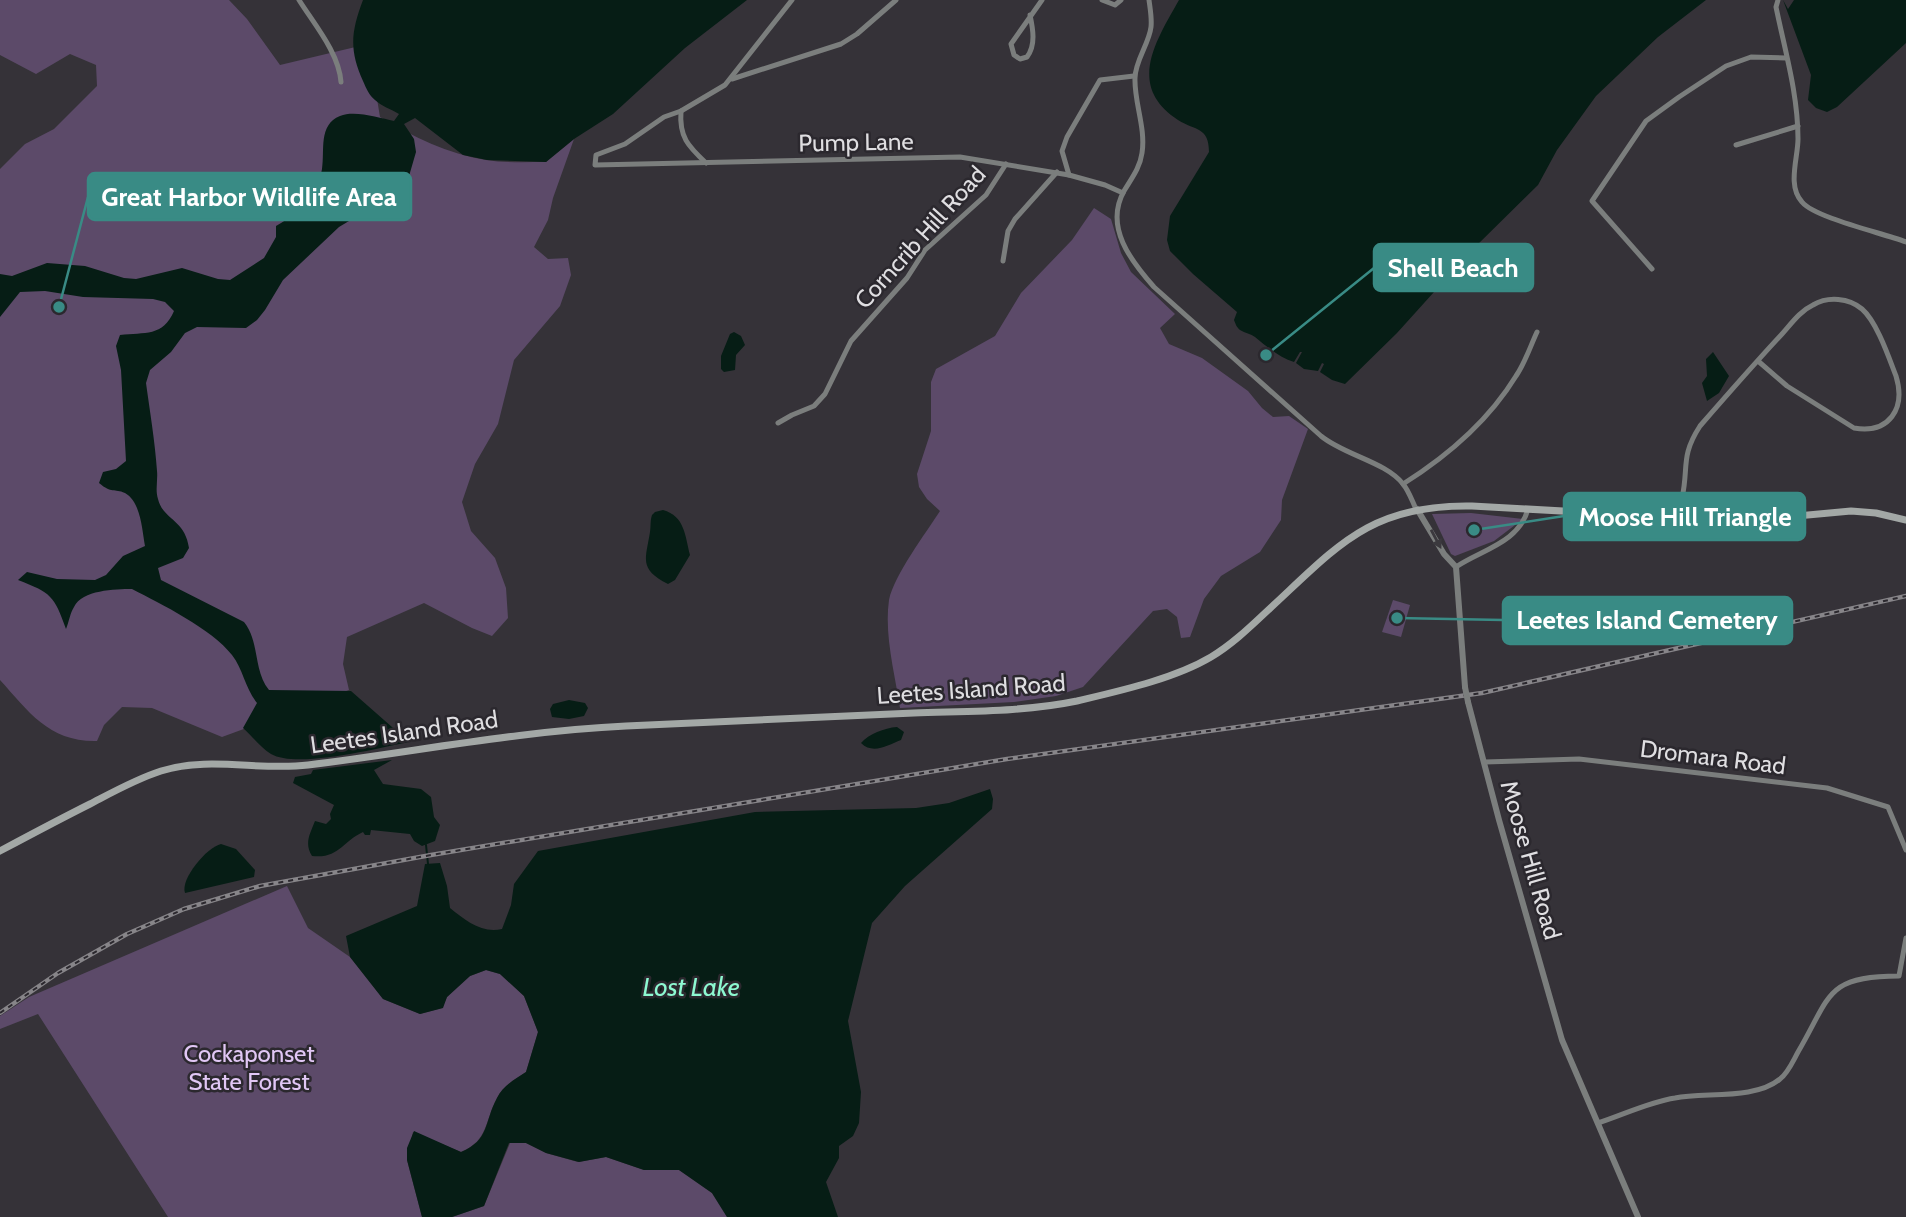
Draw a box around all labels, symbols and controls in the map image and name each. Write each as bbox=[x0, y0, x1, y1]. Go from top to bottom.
street label: Pump Lane bbox=[798, 126, 914, 158]
street label: Corncrib Hill Road bbox=[848, 160, 992, 314]
callout: Great Harbor Wildlife Area bbox=[88, 173, 411, 220]
text: Great Harbor Wildlife Area bbox=[101, 181, 397, 213]
callout: Shell Beach bbox=[1374, 244, 1533, 291]
text: Shell Beach bbox=[1388, 252, 1518, 284]
callout: Moose Hill Triangle bbox=[1564, 493, 1805, 540]
text: Moose Hill Triangle bbox=[1578, 501, 1792, 533]
one-way arrow bbox=[1430, 529, 1442, 548]
callout: Leetes Island Cemetery bbox=[1503, 597, 1792, 644]
text: Leetes Island Cemetery bbox=[1516, 604, 1778, 636]
street label: Leetes Island Road bbox=[876, 668, 1066, 710]
street label: Leetes Island Road bbox=[308, 704, 500, 760]
street label: Dromara Road bbox=[1638, 734, 1788, 780]
street label: Moose Hill Road bbox=[1494, 777, 1568, 943]
water label: Lost Lake bbox=[642, 971, 740, 1003]
park label: Cockaponset State Forest bbox=[184, 1039, 315, 1096]

